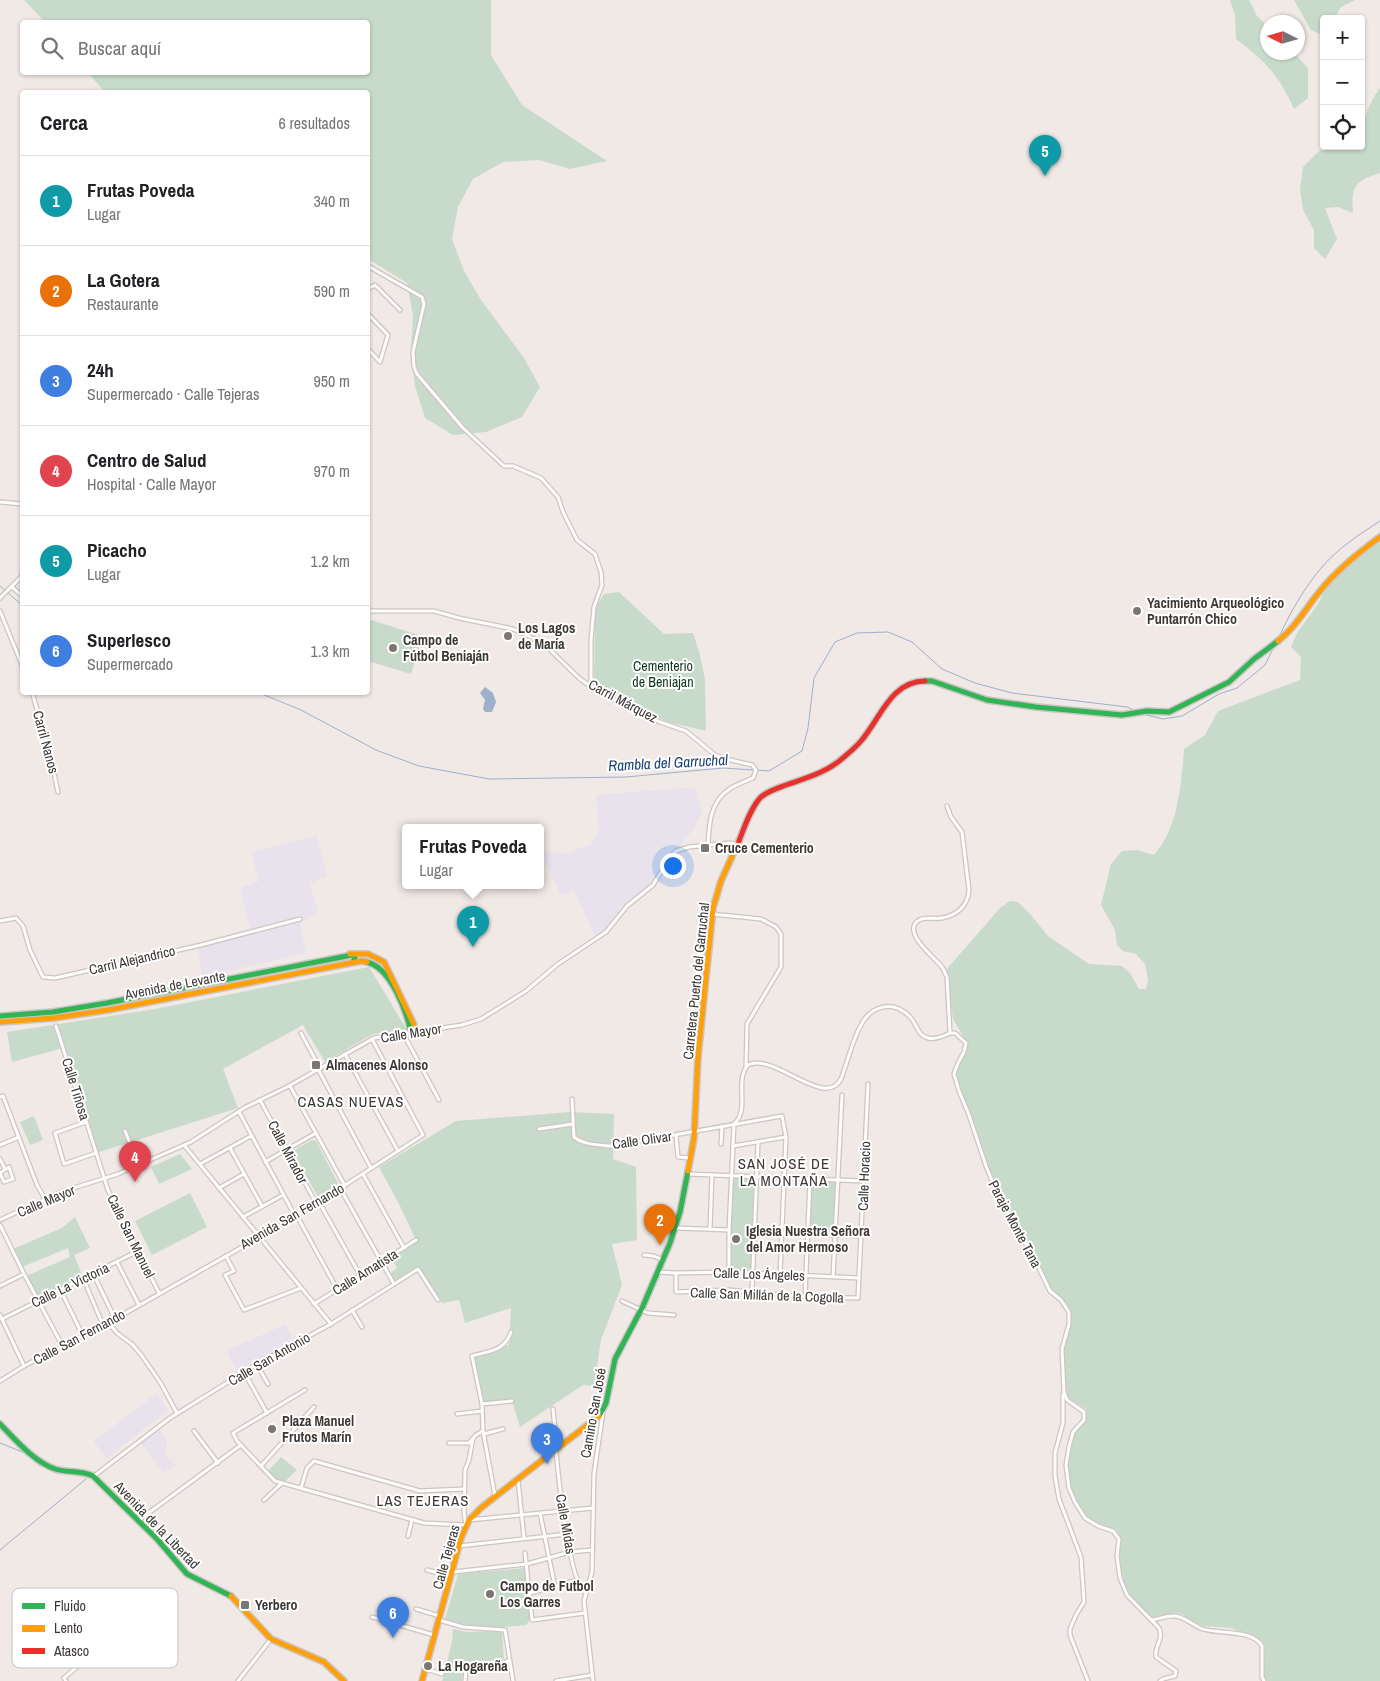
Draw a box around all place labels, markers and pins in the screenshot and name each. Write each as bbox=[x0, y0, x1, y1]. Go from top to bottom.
pin: 5 bbox=[1029, 135, 1061, 176]
place label: Yacimiento Arqueológico Puntarrón Chico bbox=[1147, 594, 1284, 628]
marker: Yacimiento Arqueológico Puntarrón Chico bbox=[1131, 605, 1143, 617]
place label: Los Lagos de María bbox=[518, 619, 575, 653]
marker: Los Lagos de María bbox=[502, 630, 514, 642]
place label: Campo de Fútbol Beniaján bbox=[403, 631, 489, 665]
marker: Campo de Fútbol Beniaján bbox=[387, 642, 399, 654]
place label: Cruce Cementerio bbox=[715, 839, 814, 857]
marker: Cruce Cementerio bbox=[699, 842, 711, 854]
pin: 1 bbox=[457, 906, 489, 947]
place label: Almacenes Alonso bbox=[326, 1056, 428, 1074]
marker: Almacenes Alonso bbox=[310, 1059, 322, 1071]
pin: 4 bbox=[119, 1141, 151, 1182]
pin: 2 bbox=[644, 1204, 676, 1245]
place label: Iglesia Nuestra Señora del Amor Hermoso bbox=[746, 1222, 870, 1256]
marker: Iglesia Nuestra Señora del Amor Hermoso bbox=[730, 1233, 742, 1245]
place label: Plaza Manuel Frutos Marín bbox=[282, 1412, 354, 1446]
marker: Plaza Manuel Frutos Marín bbox=[266, 1423, 278, 1435]
pin: 3 bbox=[531, 1423, 563, 1464]
place label: Campo de Futbol Los Garres bbox=[500, 1577, 594, 1611]
marker: Campo de Futbol Los Garres bbox=[484, 1588, 496, 1600]
place label: Yerbero bbox=[255, 1596, 298, 1614]
pin: 6 bbox=[377, 1597, 409, 1638]
marker: Yerbero bbox=[239, 1599, 251, 1611]
place label: La Hogareña bbox=[438, 1657, 508, 1675]
marker: La Hogareña bbox=[422, 1660, 434, 1672]

